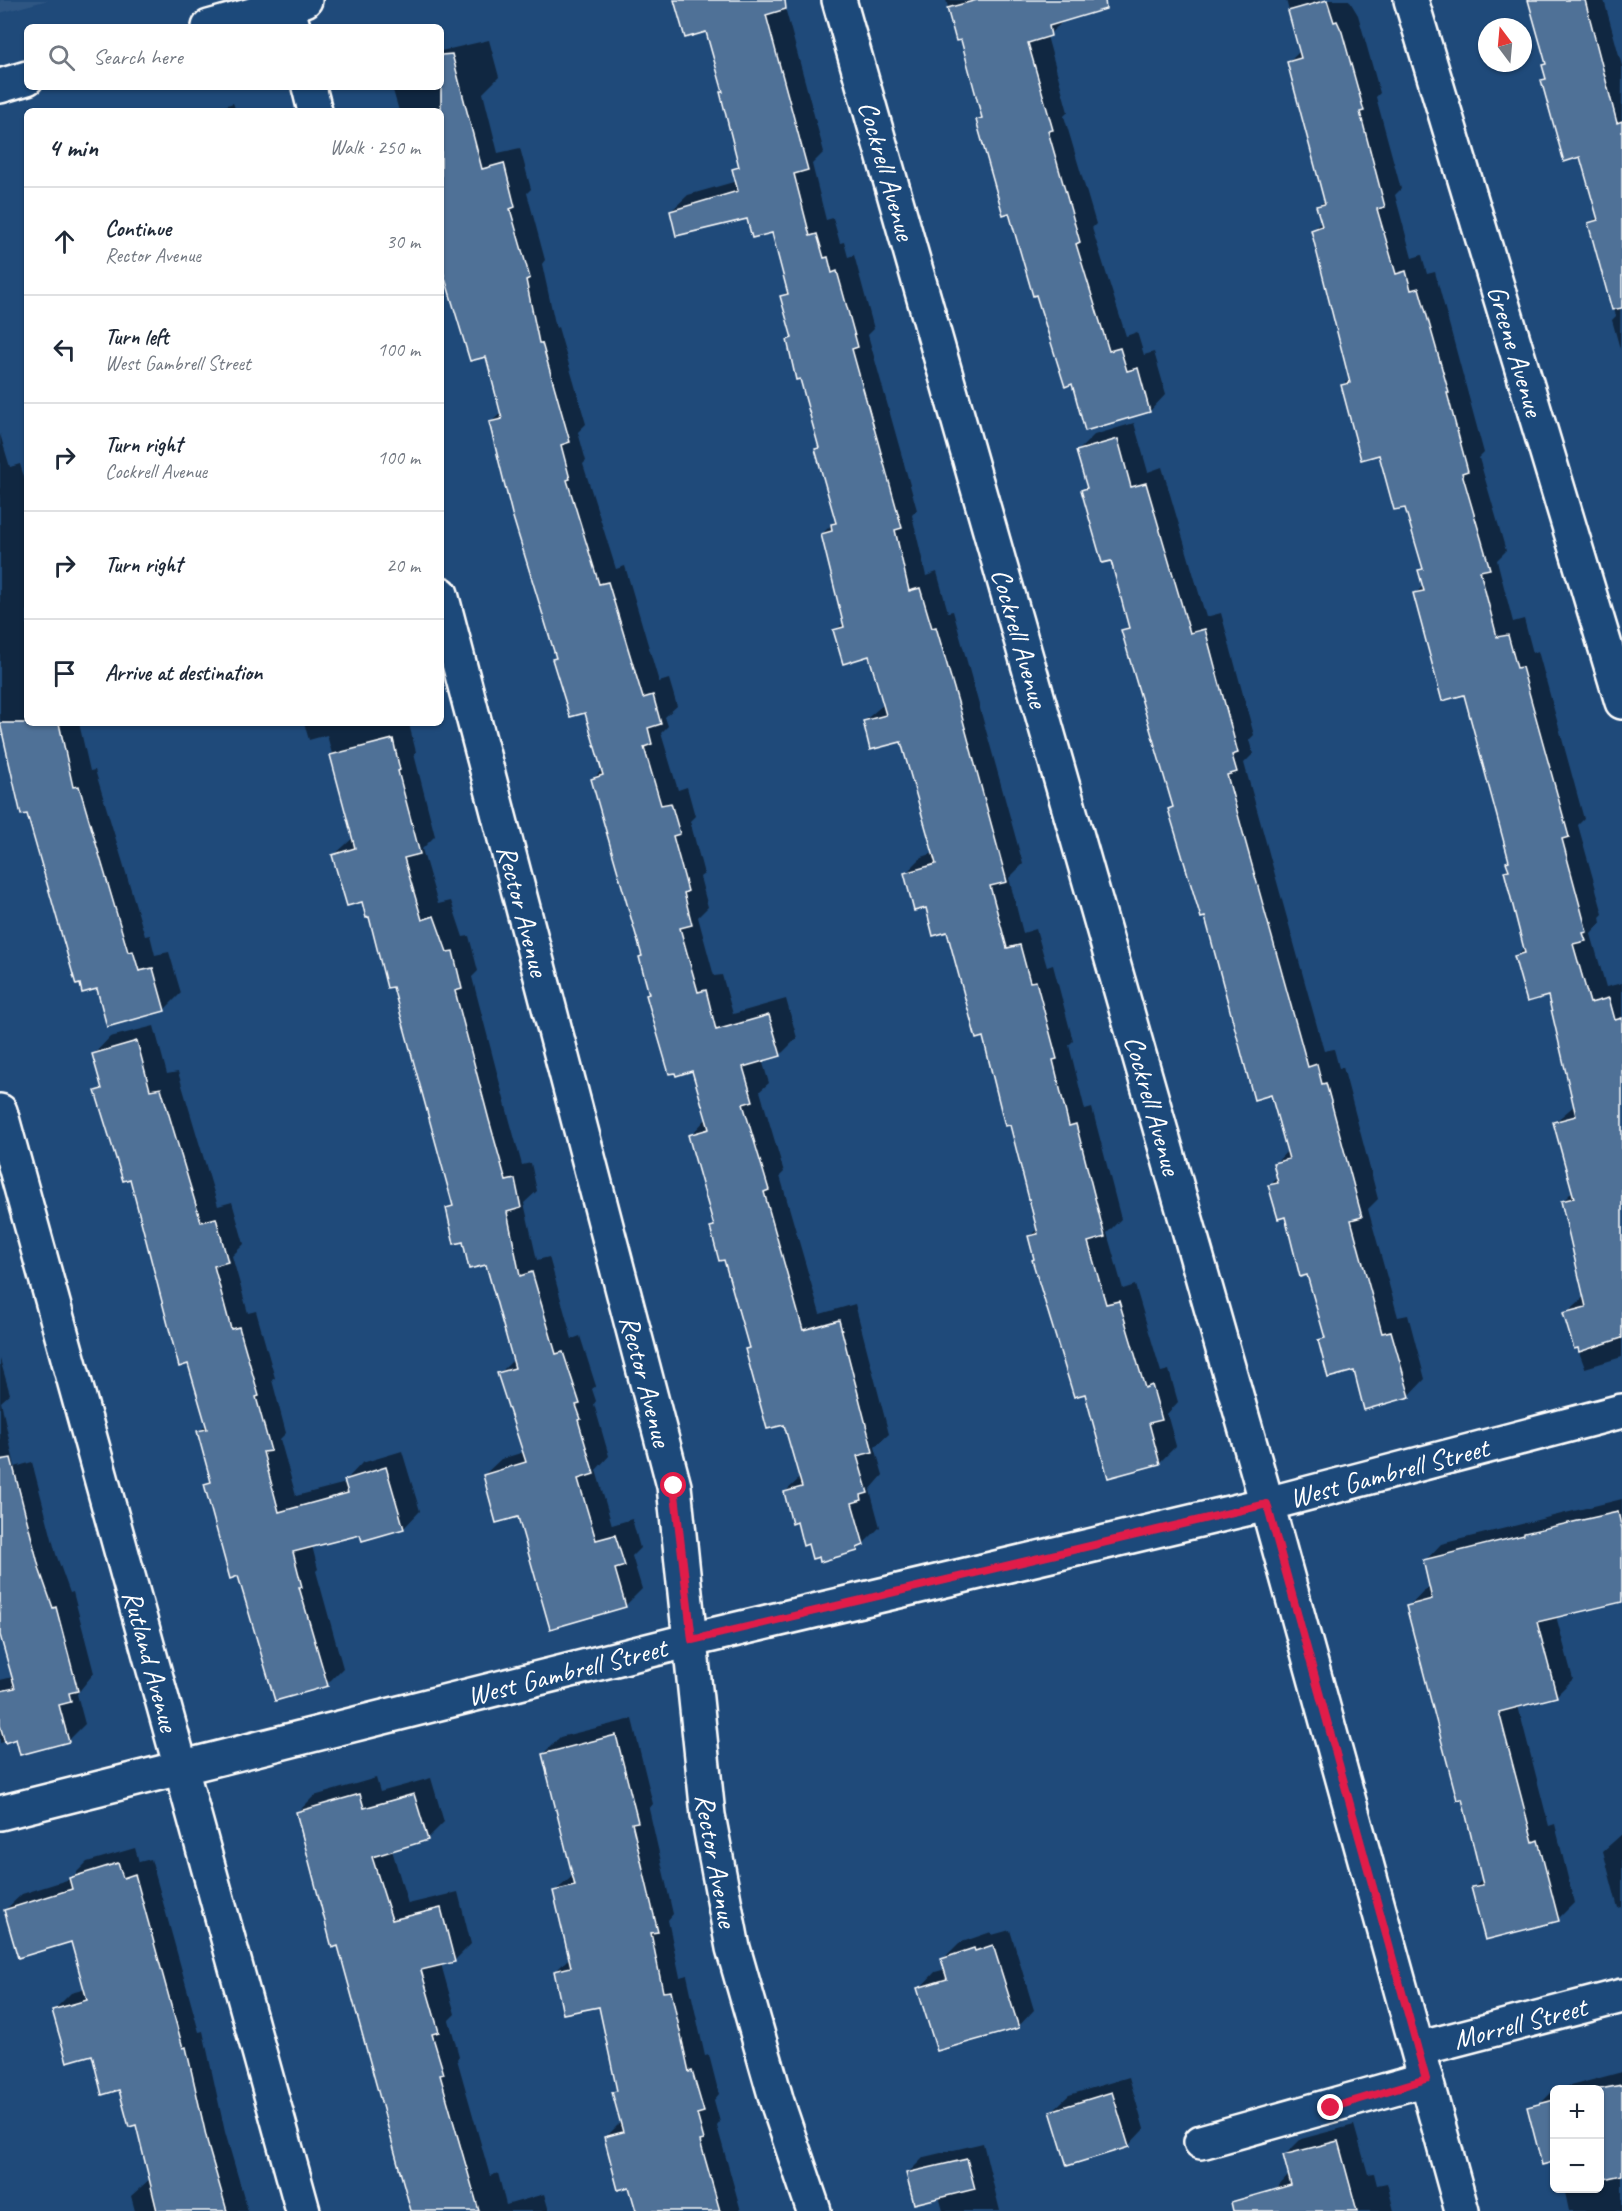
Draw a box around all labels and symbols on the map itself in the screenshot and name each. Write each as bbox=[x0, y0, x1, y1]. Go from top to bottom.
north arrow bbox=[1478, 18, 1532, 72]
street label: Cockrell Avenue bbox=[851, 97, 924, 246]
street label: Greene Avenue bbox=[1480, 281, 1553, 422]
street label: Cockrell Avenue bbox=[984, 564, 1057, 713]
street label: Rector Avenue bbox=[489, 841, 558, 982]
street label: Cockrell Avenue bbox=[1117, 1032, 1190, 1181]
street label: Rector Avenue bbox=[612, 1311, 680, 1452]
street label: West Gambrell Street bbox=[1286, 1429, 1495, 1515]
route start bbox=[660, 1472, 686, 1498]
street label: Rutland Avenue bbox=[115, 1586, 187, 1737]
street label: West Gambrell Street bbox=[463, 1629, 673, 1713]
street label: Rector Avenue bbox=[688, 1793, 746, 1932]
street label: Morrell Street bbox=[1449, 1988, 1593, 2057]
route end bbox=[1317, 2094, 1343, 2120]

